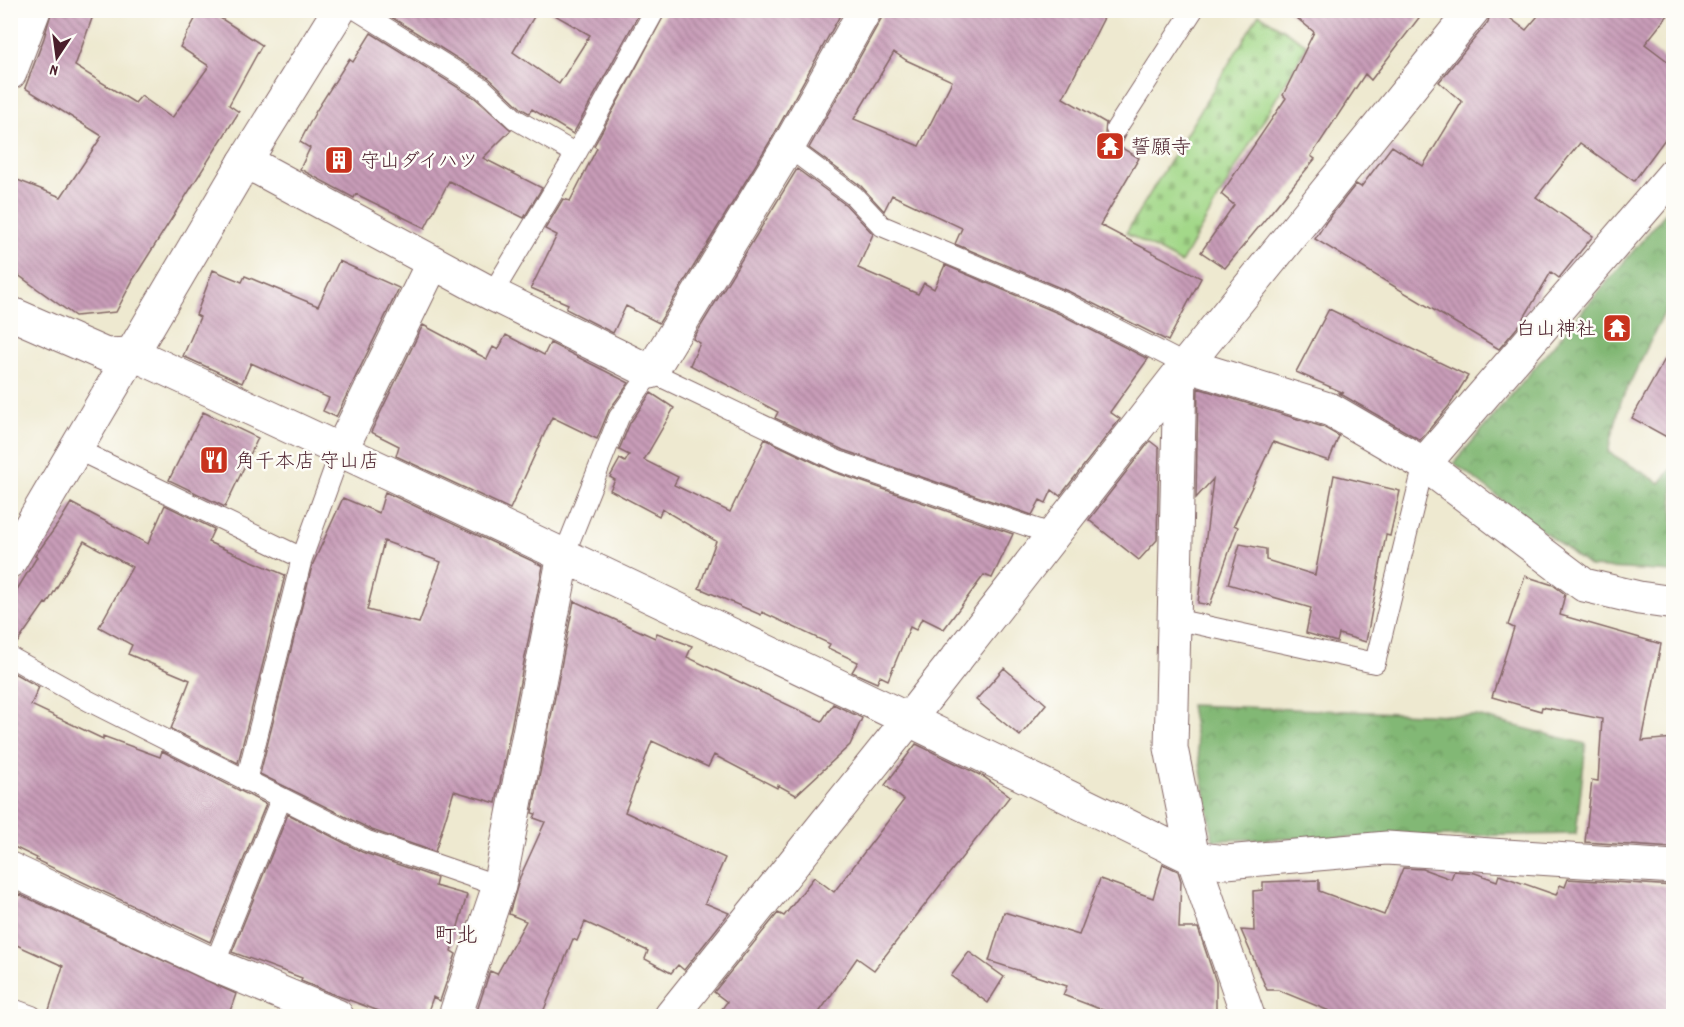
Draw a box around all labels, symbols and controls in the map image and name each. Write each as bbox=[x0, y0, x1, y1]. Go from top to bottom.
north arrow bbox=[27, 27, 87, 87]
text: N bbox=[48, 57, 61, 81]
temple icon: 誓願寺 bbox=[1094, 130, 1126, 162]
place label: 誓願寺 bbox=[1131, 135, 1191, 163]
building icon: 守山ダイハツ bbox=[323, 144, 355, 176]
place label: 守山ダイハツ bbox=[360, 149, 478, 177]
temple icon: 白山神社 bbox=[1601, 312, 1633, 344]
place label: 白山神社 bbox=[1516, 317, 1596, 345]
restaurant icon: 角千本店 守山店 bbox=[198, 444, 230, 476]
place label: 角千本店 守山店 bbox=[235, 449, 380, 477]
district label: 町北 bbox=[434, 922, 478, 953]

